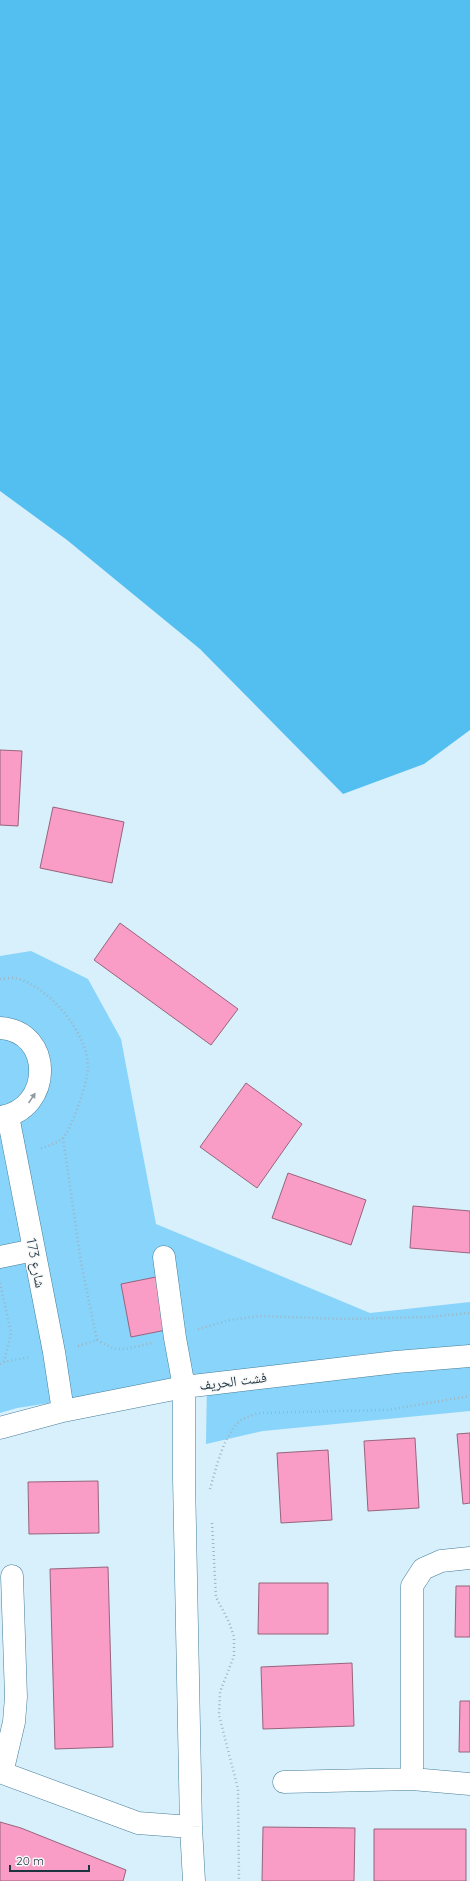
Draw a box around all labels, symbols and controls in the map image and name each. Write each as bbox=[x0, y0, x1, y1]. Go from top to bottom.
one-way arrow bbox=[28, 1093, 36, 1104]
street label: شارع 173 bbox=[21, 1237, 50, 1290]
street label: فشت الحريف bbox=[198, 1368, 268, 1394]
scale bar bbox=[10, 1847, 89, 1873]
text: 20 m bbox=[16, 1853, 44, 1868]

